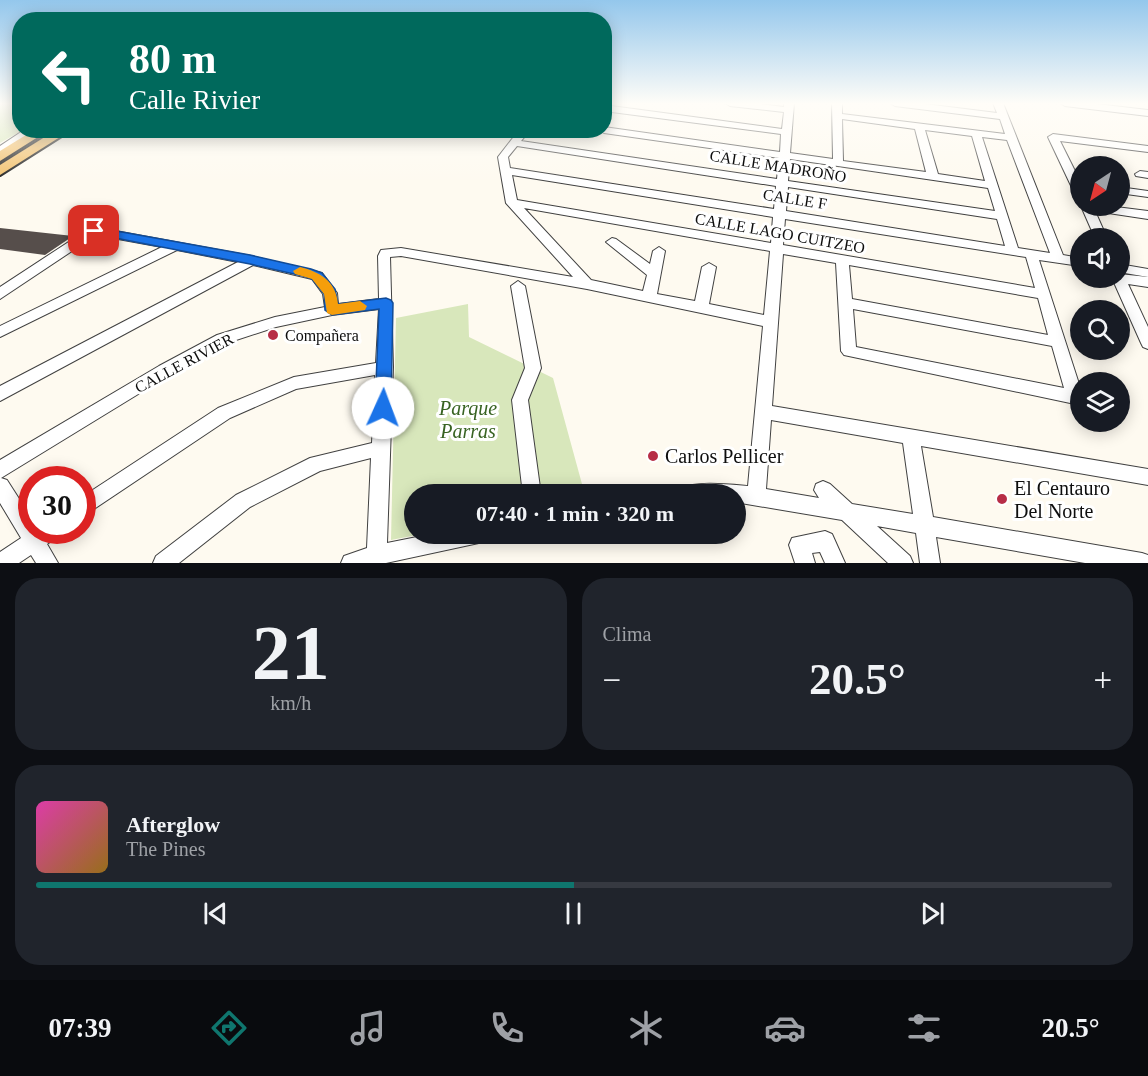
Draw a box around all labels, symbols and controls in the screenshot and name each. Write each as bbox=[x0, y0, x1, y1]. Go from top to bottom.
icon: left bbox=[30, 36, 108, 114]
text: 80 m bbox=[129, 36, 217, 82]
text: Calle Rivier bbox=[129, 85, 260, 115]
street label: CALLE MADROÑO bbox=[708, 147, 848, 185]
north arrow bbox=[1070, 156, 1130, 216]
map controls bbox=[1070, 156, 1130, 432]
street label: CALLE F bbox=[762, 186, 828, 212]
pin bbox=[68, 205, 119, 256]
street label: CALLE LAGO CUITZEO bbox=[694, 210, 866, 256]
icon: arrive bbox=[77, 214, 110, 247]
button: sound bbox=[1070, 228, 1130, 288]
button: search bbox=[1070, 300, 1130, 360]
place label: Compañera bbox=[285, 327, 359, 345]
marker: Compañera bbox=[266, 328, 280, 342]
street label: CALLE RIVIER bbox=[132, 330, 236, 396]
button: layers bbox=[1070, 372, 1130, 432]
position arrow bbox=[351, 376, 415, 440]
park label: Parque Parras bbox=[438, 397, 497, 442]
place label: Carlos Pellicer bbox=[665, 445, 784, 467]
marker: Carlos Pellicer bbox=[646, 449, 660, 463]
speed limit sign: 30 bbox=[18, 466, 96, 544]
place label: El Centauro Del Norte bbox=[1014, 477, 1110, 522]
marker: El Centauro Del Norte bbox=[995, 492, 1009, 506]
text: 07:40 · 1 min · 320 m bbox=[476, 501, 674, 526]
text: 21 bbox=[252, 609, 330, 696]
text: Clima bbox=[603, 623, 651, 645]
text: 20.5° bbox=[809, 654, 906, 704]
text: − bbox=[603, 662, 621, 698]
text: + bbox=[1093, 662, 1112, 698]
text: km/h bbox=[270, 692, 311, 714]
text: Afterglow bbox=[126, 812, 220, 837]
text: The Pines bbox=[126, 838, 205, 860]
icon: previous bbox=[199, 897, 232, 930]
icon: pause bbox=[557, 897, 590, 930]
icon: next bbox=[916, 897, 949, 930]
icon: directions bbox=[208, 1007, 250, 1049]
icon: music bbox=[347, 1007, 389, 1049]
icon: phone bbox=[486, 1007, 528, 1049]
icon: climate bbox=[625, 1007, 667, 1049]
icon: car bbox=[764, 1007, 806, 1049]
icon: filters bbox=[903, 1007, 945, 1049]
text: 07:39 bbox=[48, 1013, 111, 1043]
text: 20.5° bbox=[1041, 1013, 1100, 1043]

